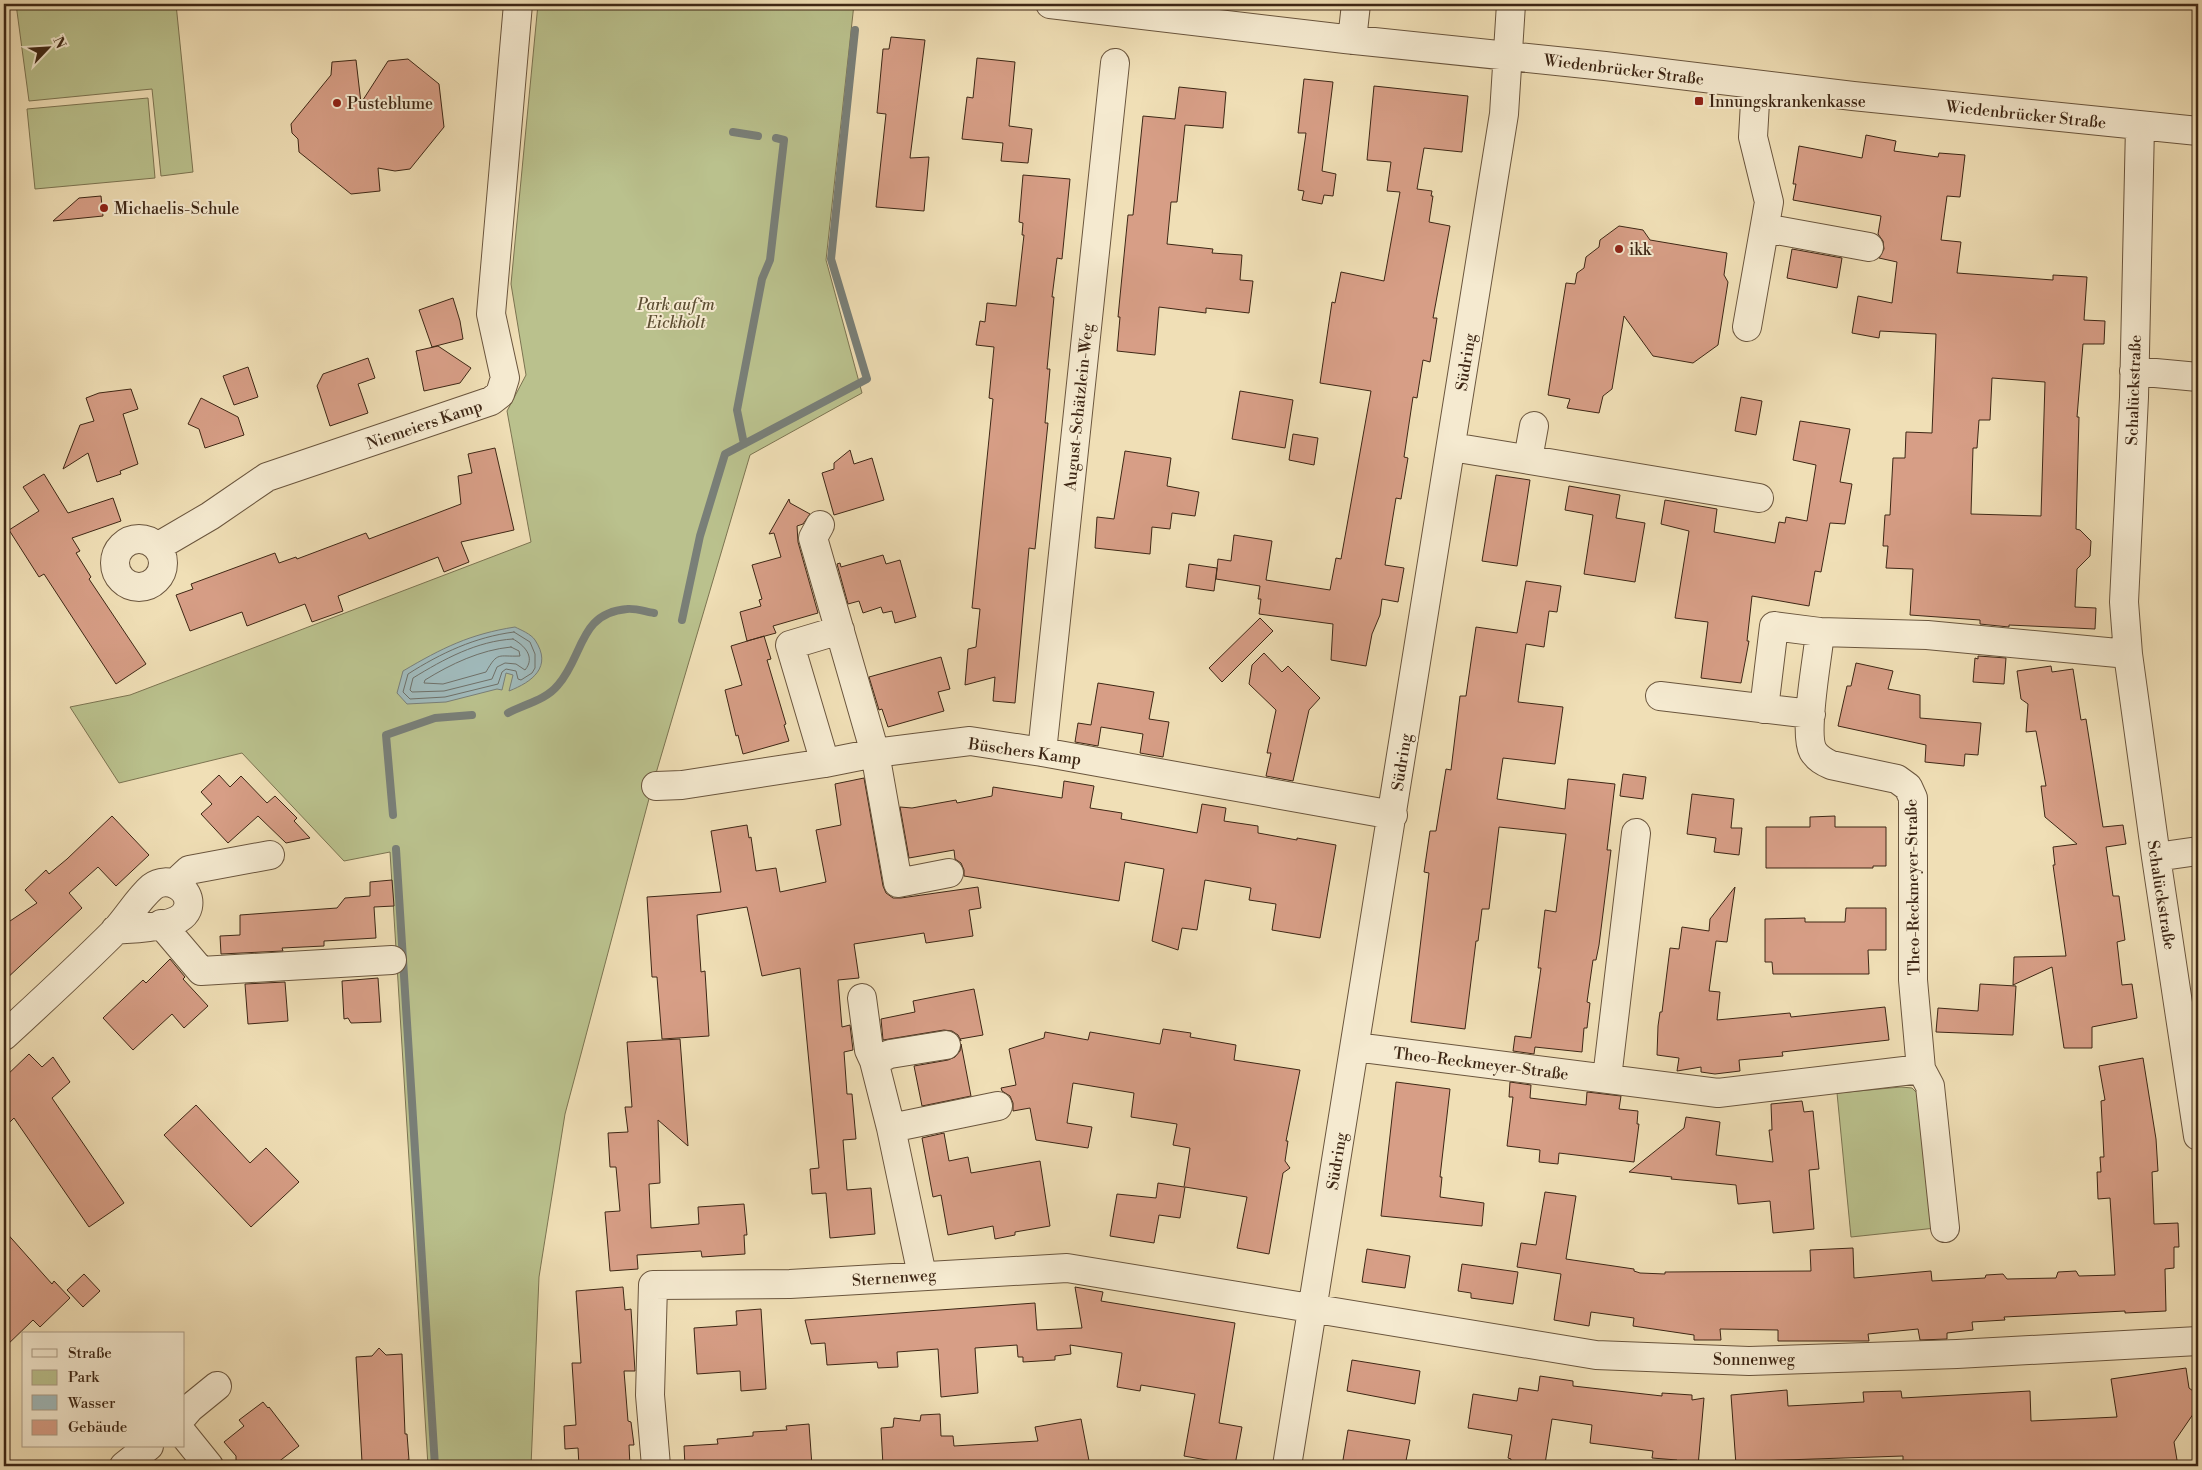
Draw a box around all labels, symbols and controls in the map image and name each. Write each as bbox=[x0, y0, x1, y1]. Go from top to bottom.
north arrow bbox=[22, 22, 72, 72]
text: N bbox=[48, 34, 69, 52]
street label: Wiedenbrücker Straße bbox=[1542, 50, 1705, 90]
place label: Innungskrankenkasse bbox=[1709, 92, 1866, 112]
place label: Pusteblume bbox=[347, 94, 433, 114]
marker: Innungskrankenkasse bbox=[1693, 95, 1705, 107]
marker: Pusteblume bbox=[331, 97, 343, 109]
street label: Wiedenbrücker Straße bbox=[1944, 97, 2107, 133]
place label: Michaelis-Schule bbox=[114, 199, 239, 219]
marker: Michaelis-Schule bbox=[98, 202, 110, 214]
place label: ikk bbox=[1629, 240, 1653, 260]
marker: ikk bbox=[1613, 243, 1625, 255]
park label: Park auf‘m Eickholt bbox=[636, 295, 716, 333]
street label: August-Schätzlein-Weg bbox=[1060, 322, 1098, 493]
street label: Südring bbox=[1452, 331, 1480, 392]
street label: Schalückstraße bbox=[2122, 334, 2146, 446]
street label: Niemeiers Kamp bbox=[364, 396, 485, 454]
street label: Südring bbox=[1388, 731, 1416, 792]
street label: Büschers Kamp bbox=[966, 734, 1083, 770]
street label: Theo-Reckmeyer-Straße bbox=[1901, 799, 1925, 975]
street label: Schalückstraße bbox=[2142, 839, 2180, 951]
street label: Theo-Reckmeyer-Straße bbox=[1392, 1043, 1570, 1085]
street label: Südring bbox=[1323, 1130, 1351, 1191]
street label: Sternenweg bbox=[851, 1265, 938, 1291]
legend bbox=[22, 1332, 185, 1448]
text: Straße bbox=[68, 1344, 112, 1363]
street label: Sonnenweg bbox=[1713, 1350, 1796, 1370]
text: Park bbox=[68, 1368, 100, 1387]
text: Wasser bbox=[67, 1394, 116, 1413]
text: Gebäude bbox=[68, 1418, 127, 1437]

